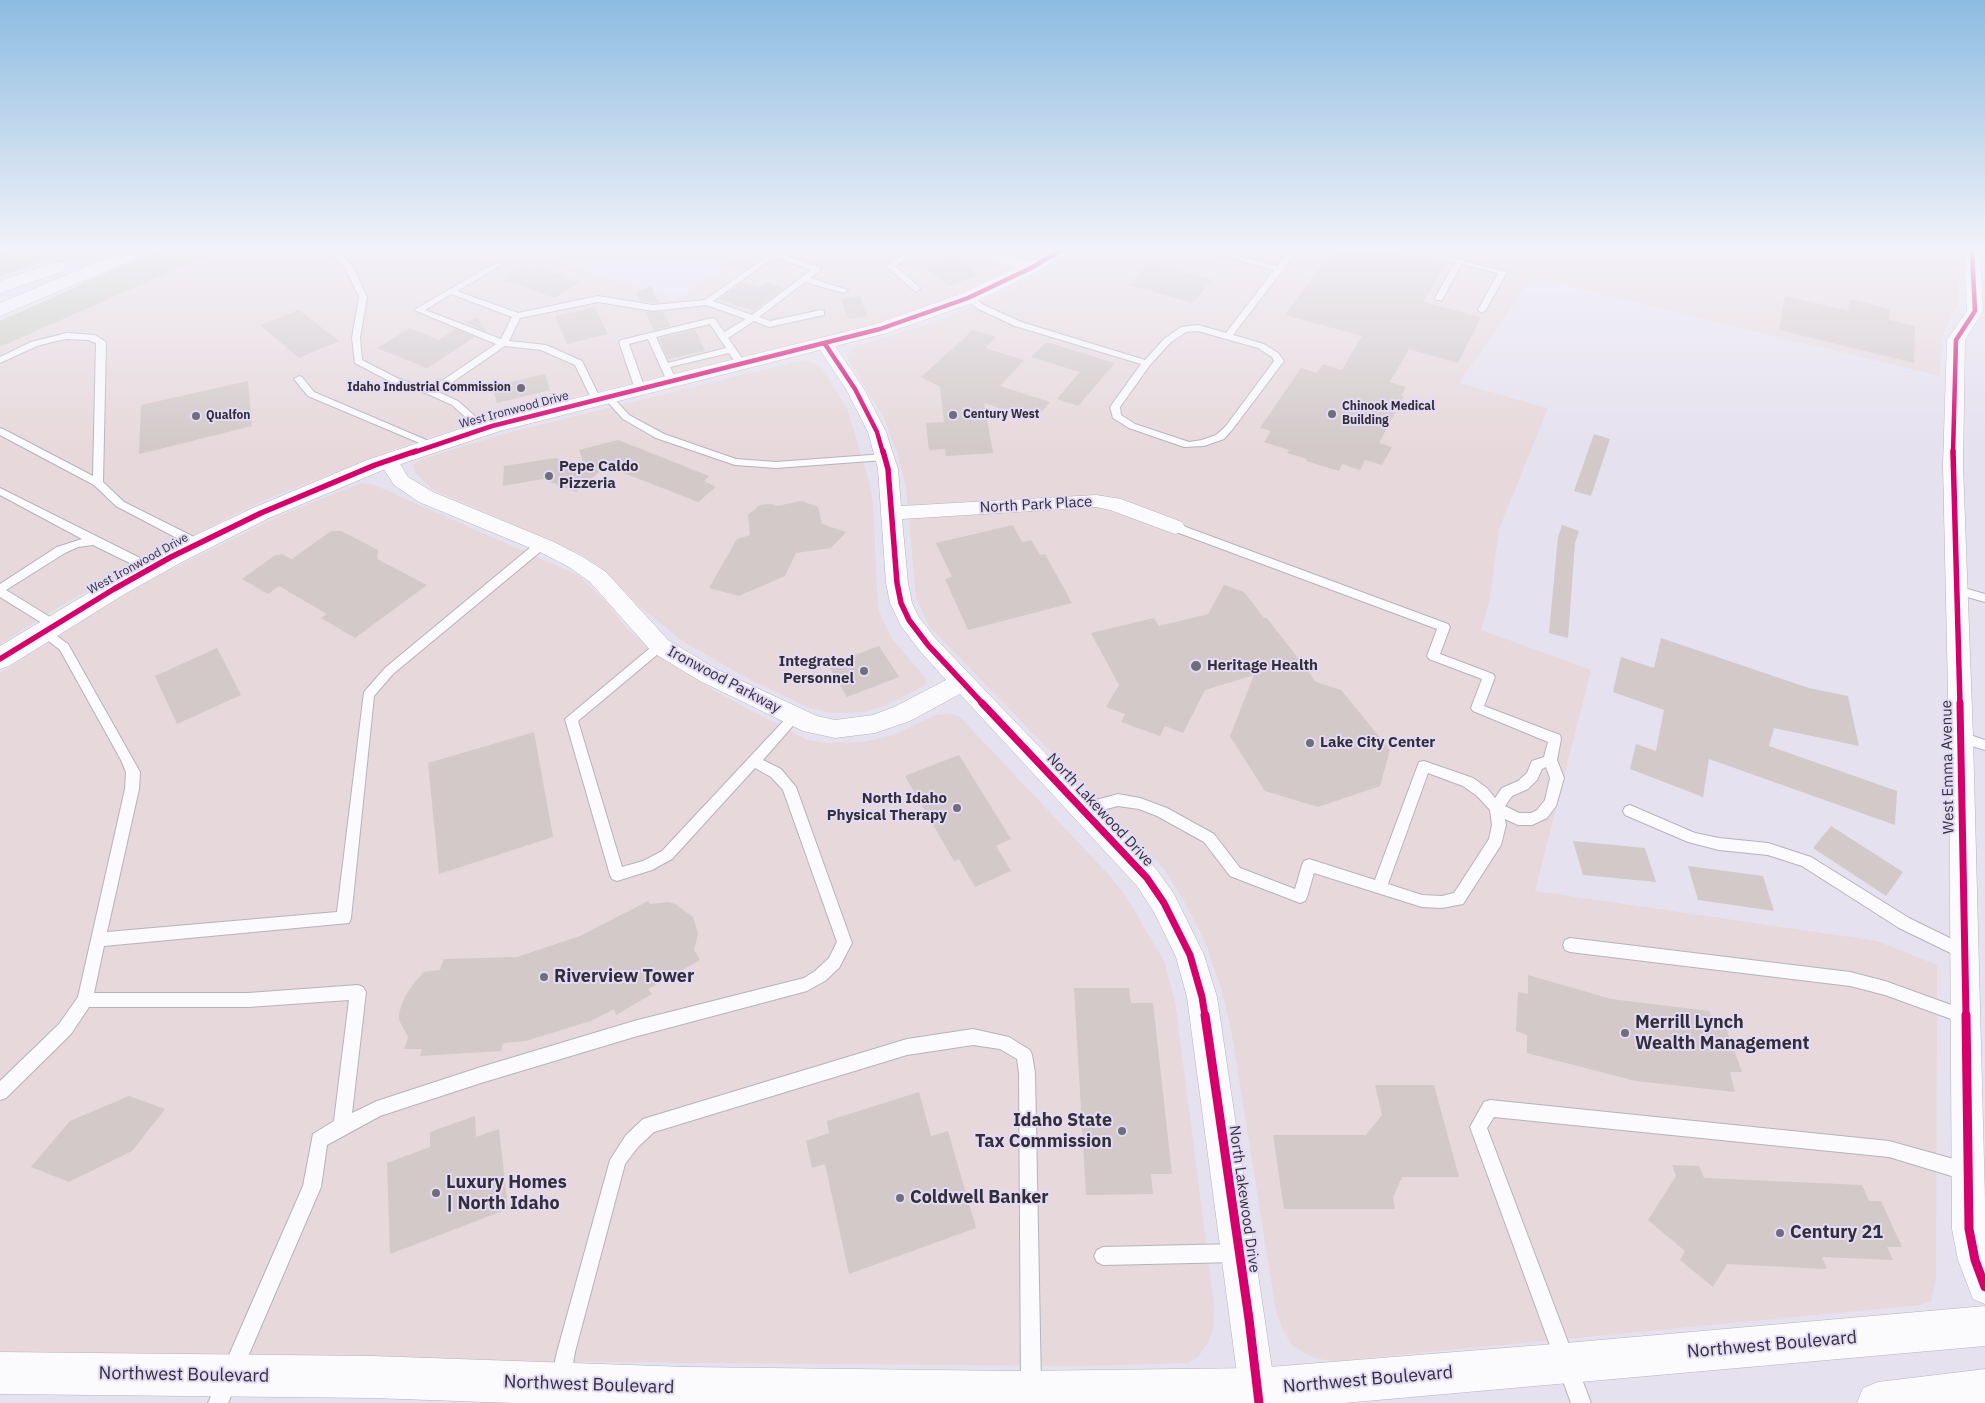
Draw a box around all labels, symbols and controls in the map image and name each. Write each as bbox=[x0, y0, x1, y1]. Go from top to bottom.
place label: Idaho Industrial Commission bbox=[347, 381, 511, 395]
marker: Idaho Industrial Commission bbox=[515, 382, 527, 394]
street label: West Ironwood Drive bbox=[458, 388, 570, 432]
place label: Chinook Medical Building bbox=[1342, 400, 1435, 428]
place label: Century West bbox=[963, 408, 1039, 422]
marker: Chinook Medical Building bbox=[1326, 408, 1338, 420]
place label: Qualfon bbox=[206, 409, 250, 423]
marker: Century West bbox=[947, 409, 959, 421]
marker: Qualfon bbox=[190, 410, 202, 422]
place label: Pepe Caldo Pizzeria bbox=[559, 458, 638, 493]
marker: Pepe Caldo Pizzeria bbox=[543, 470, 555, 482]
street label: North Park Place bbox=[979, 493, 1093, 517]
street label: West Ironwood Drive bbox=[85, 530, 191, 598]
street label: Ironwood Parkway bbox=[664, 642, 784, 718]
place label: Integrated Personnel bbox=[779, 653, 854, 688]
place label: Heritage Health bbox=[1207, 657, 1318, 675]
marker: Heritage Health bbox=[1189, 659, 1203, 673]
marker: Integrated Personnel bbox=[858, 665, 870, 677]
street label: West Emma Avenue bbox=[1938, 700, 1958, 834]
place label: Lake City Center bbox=[1320, 734, 1435, 752]
marker: Lake City Center bbox=[1304, 737, 1316, 749]
street label: North Lakewood Drive bbox=[1043, 750, 1157, 870]
place label: North Idaho Physical Therapy bbox=[827, 790, 947, 825]
marker: North Idaho Physical Therapy bbox=[951, 802, 963, 814]
place label: Riverview Tower bbox=[554, 966, 694, 988]
marker: Riverview Tower bbox=[538, 971, 550, 983]
place label: Merrill Lynch Wealth Management bbox=[1635, 1012, 1809, 1054]
marker: Merrill Lynch Wealth Management bbox=[1619, 1027, 1631, 1039]
place label: Idaho State Tax Commission bbox=[975, 1110, 1112, 1152]
street label: North Lakewood Drive bbox=[1225, 1124, 1263, 1274]
marker: Idaho State Tax Commission bbox=[1116, 1125, 1128, 1137]
place label: Luxury Homes | North Idaho bbox=[446, 1172, 567, 1214]
marker: Luxury Homes | North Idaho bbox=[430, 1187, 442, 1199]
place label: Coldwell Banker bbox=[910, 1187, 1049, 1209]
marker: Coldwell Banker bbox=[894, 1192, 906, 1204]
place label: Century 21 bbox=[1790, 1222, 1883, 1244]
marker: Century 21 bbox=[1774, 1227, 1786, 1239]
street label: Northwest Boulevard bbox=[1686, 1327, 1858, 1363]
street label: Northwest Boulevard bbox=[1282, 1362, 1454, 1398]
street label: Northwest Boulevard bbox=[98, 1363, 270, 1387]
street label: Northwest Boulevard bbox=[503, 1371, 675, 1399]

